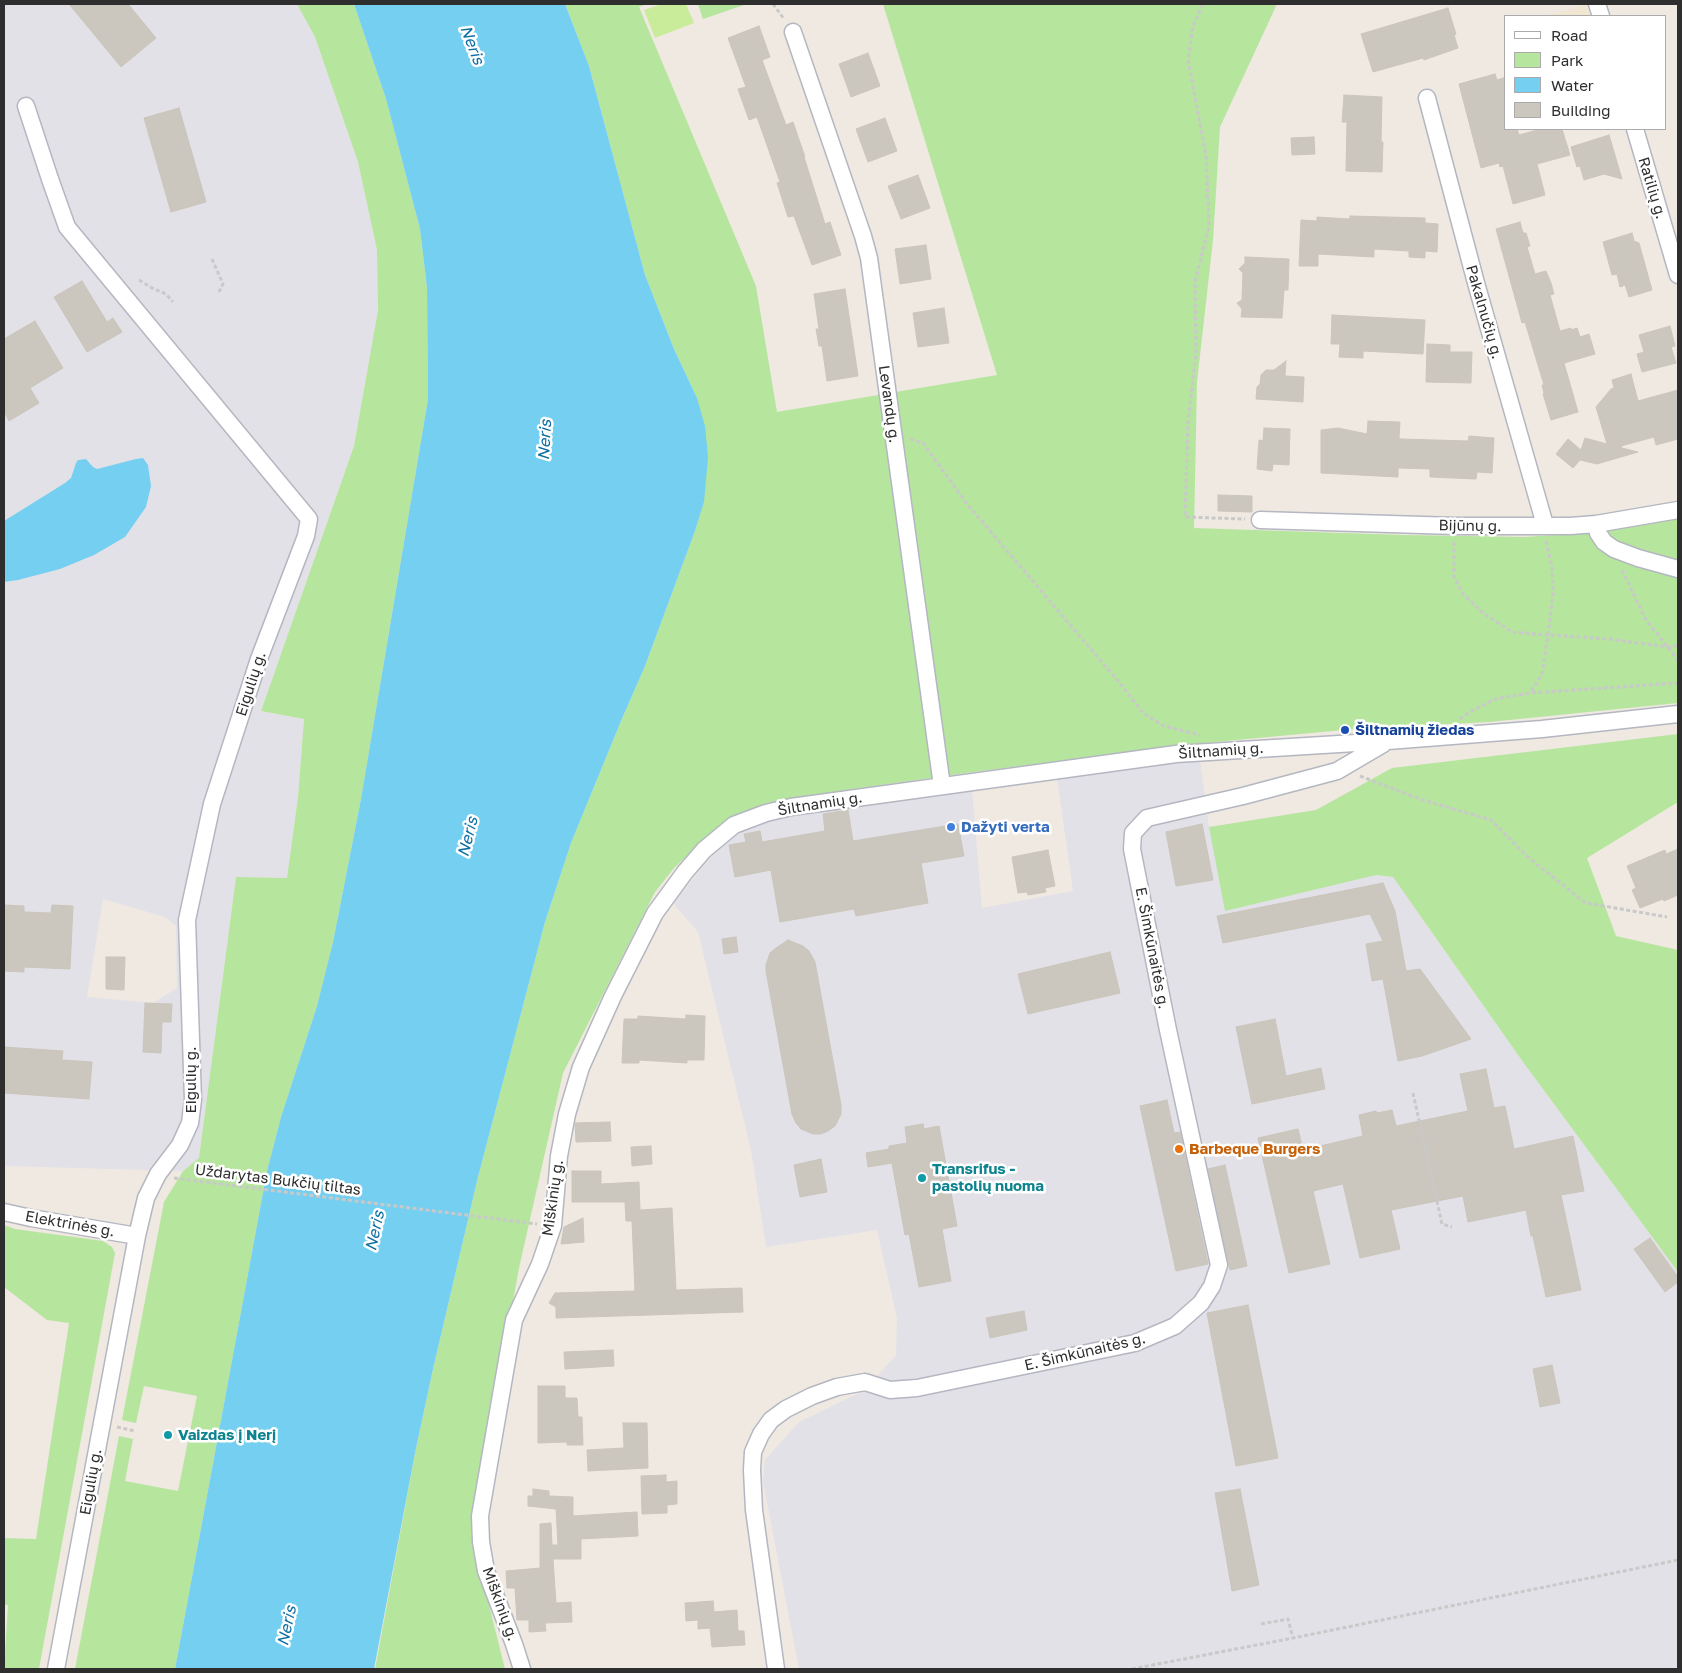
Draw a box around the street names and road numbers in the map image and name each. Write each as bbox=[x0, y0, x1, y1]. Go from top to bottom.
street label: Ratilių g. bbox=[1634, 155, 1670, 221]
street label: Pakalnučių g. bbox=[1462, 263, 1506, 361]
street label: Levandų g. bbox=[875, 364, 903, 444]
street label: Bijūnų g. bbox=[1438, 516, 1502, 536]
street label: Eigulių g. bbox=[232, 649, 270, 719]
street label: Šiltnamių g. bbox=[1178, 739, 1264, 763]
street label: Šiltnamių g. bbox=[776, 788, 864, 820]
street label: E. Šimkūnaitės g. bbox=[1131, 886, 1173, 1010]
street label: Eigulių g. bbox=[182, 1047, 200, 1113]
street label: Miškinių g. bbox=[539, 1159, 567, 1237]
street label: Uždarytas Bukčių tiltas bbox=[194, 1161, 362, 1199]
street label: Elektrinės g. bbox=[24, 1207, 116, 1241]
street label: E. Šimkūnaitės g. bbox=[1023, 1329, 1147, 1375]
street label: Eigulių g. bbox=[76, 1448, 106, 1516]
street label: Miškinių g. bbox=[478, 1565, 522, 1643]

